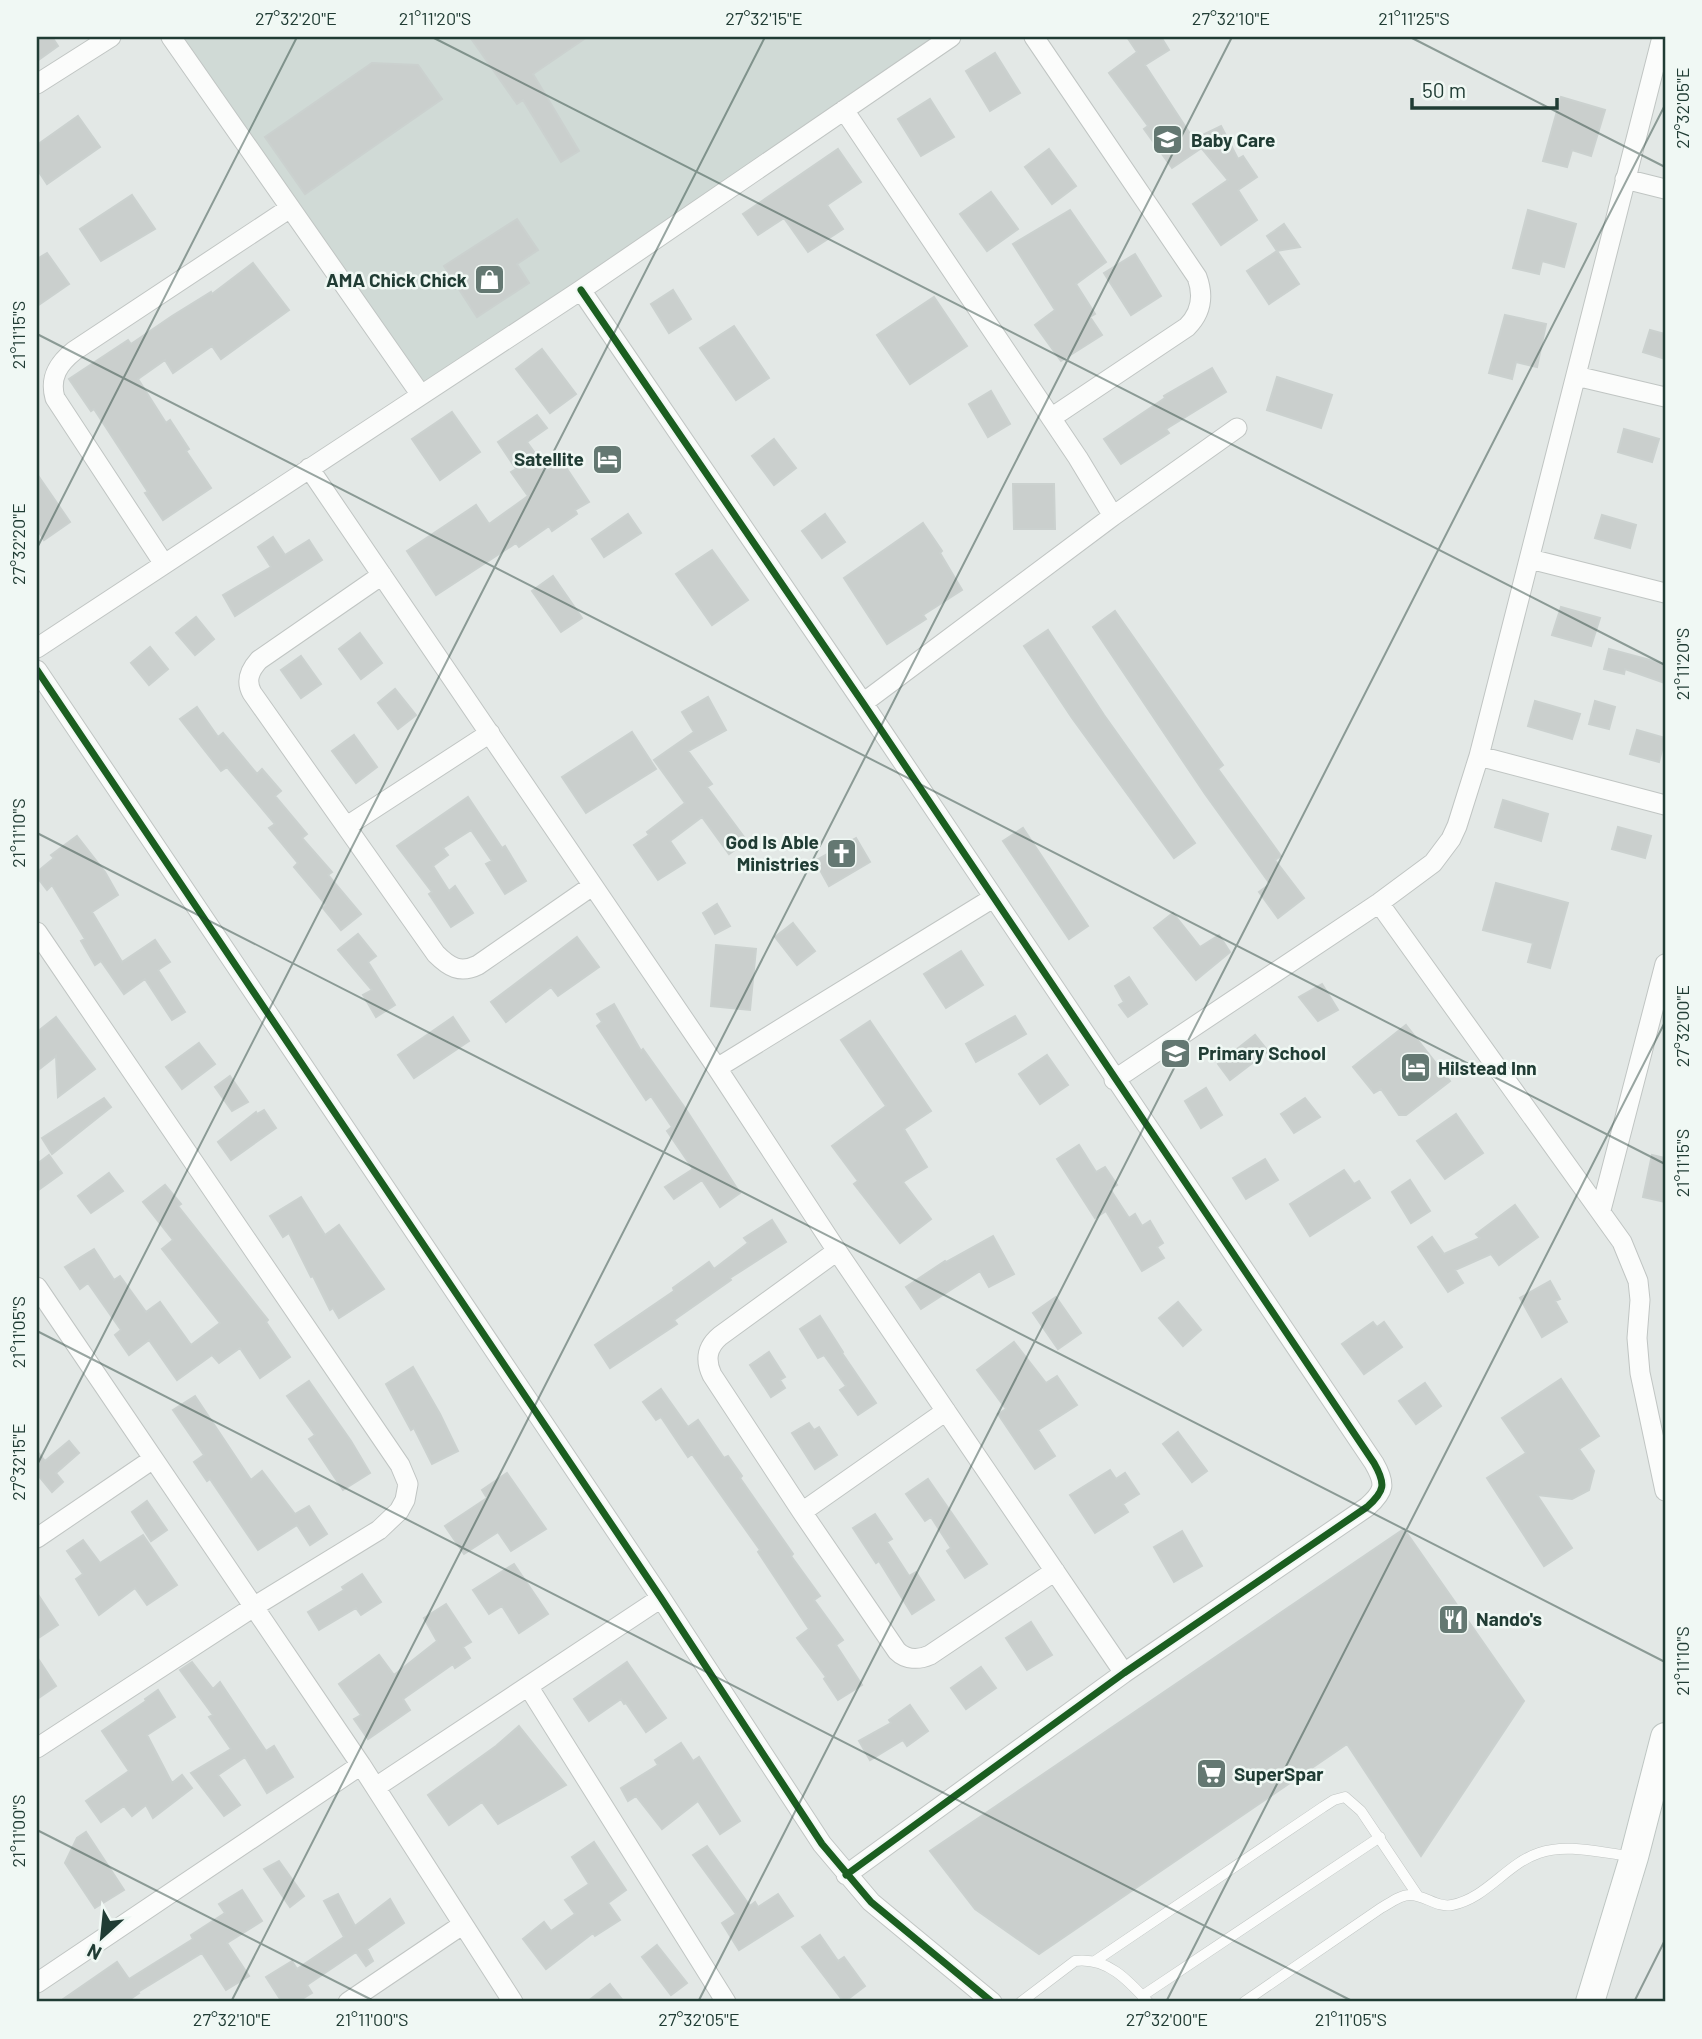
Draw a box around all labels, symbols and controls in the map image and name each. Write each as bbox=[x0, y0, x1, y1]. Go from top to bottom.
text: 27°32'20"E bbox=[255, 7, 337, 29]
text: 21°11'20"S bbox=[399, 7, 471, 29]
text: 27°32'15"E bbox=[725, 7, 803, 29]
text: 27°32'10"E bbox=[1192, 7, 1270, 29]
text: 21°11'25"S bbox=[1378, 7, 1450, 29]
scale bar bbox=[1412, 66, 1557, 110]
text: 27°32'05"E bbox=[1671, 67, 1693, 149]
text: 50 m bbox=[1422, 77, 1466, 102]
school or university icon: Baby Care bbox=[1151, 123, 1185, 157]
place label: Baby Care bbox=[1191, 128, 1275, 151]
shop icon: AMA Chick Chick bbox=[473, 263, 507, 297]
place label: AMA Chick Chick bbox=[326, 268, 467, 291]
text: 21°11'15"S bbox=[7, 301, 29, 369]
hotel icon: Satellite bbox=[590, 442, 624, 476]
place label: Satellite bbox=[514, 447, 584, 470]
text: 27°32'20"E bbox=[7, 503, 29, 585]
text: 21°11'20"S bbox=[1671, 628, 1693, 700]
text: 21°11'10"S bbox=[7, 798, 29, 868]
place label: God Is Able Ministries bbox=[725, 830, 819, 875]
church icon: God Is Able Ministries bbox=[825, 836, 859, 870]
text: 27°32'00"E bbox=[1671, 985, 1693, 1067]
school or university icon: Primary School bbox=[1158, 1036, 1192, 1070]
place label: Primary School bbox=[1198, 1041, 1326, 1064]
hotel icon: Hilstead Inn bbox=[1398, 1051, 1432, 1085]
place label: Hilstead Inn bbox=[1438, 1056, 1537, 1079]
text: 21°11'15"S bbox=[1671, 1129, 1693, 1197]
text: 21°11'05"S bbox=[7, 1296, 29, 1368]
text: 27°32'15"E bbox=[7, 1423, 29, 1501]
restaurant icon: Nando's bbox=[1436, 1602, 1470, 1636]
place label: Nando's bbox=[1476, 1607, 1542, 1630]
text: 21°11'10"S bbox=[1671, 1626, 1693, 1696]
supermarket icon: SuperSpar bbox=[1194, 1757, 1228, 1791]
place label: SuperSpar bbox=[1234, 1762, 1324, 1785]
text: 21°11'00"S bbox=[7, 1794, 29, 1868]
north arrow bbox=[66, 1902, 136, 1972]
text: N bbox=[83, 1939, 105, 1966]
text: 27°32'10"E bbox=[193, 2008, 271, 2030]
text: 21°11'00"S bbox=[335, 2008, 409, 2030]
text: 27°32'05"E bbox=[658, 2008, 740, 2030]
text: 27°32'00"E bbox=[1126, 2008, 1208, 2030]
text: 21°11'05"S bbox=[1315, 2008, 1387, 2030]

